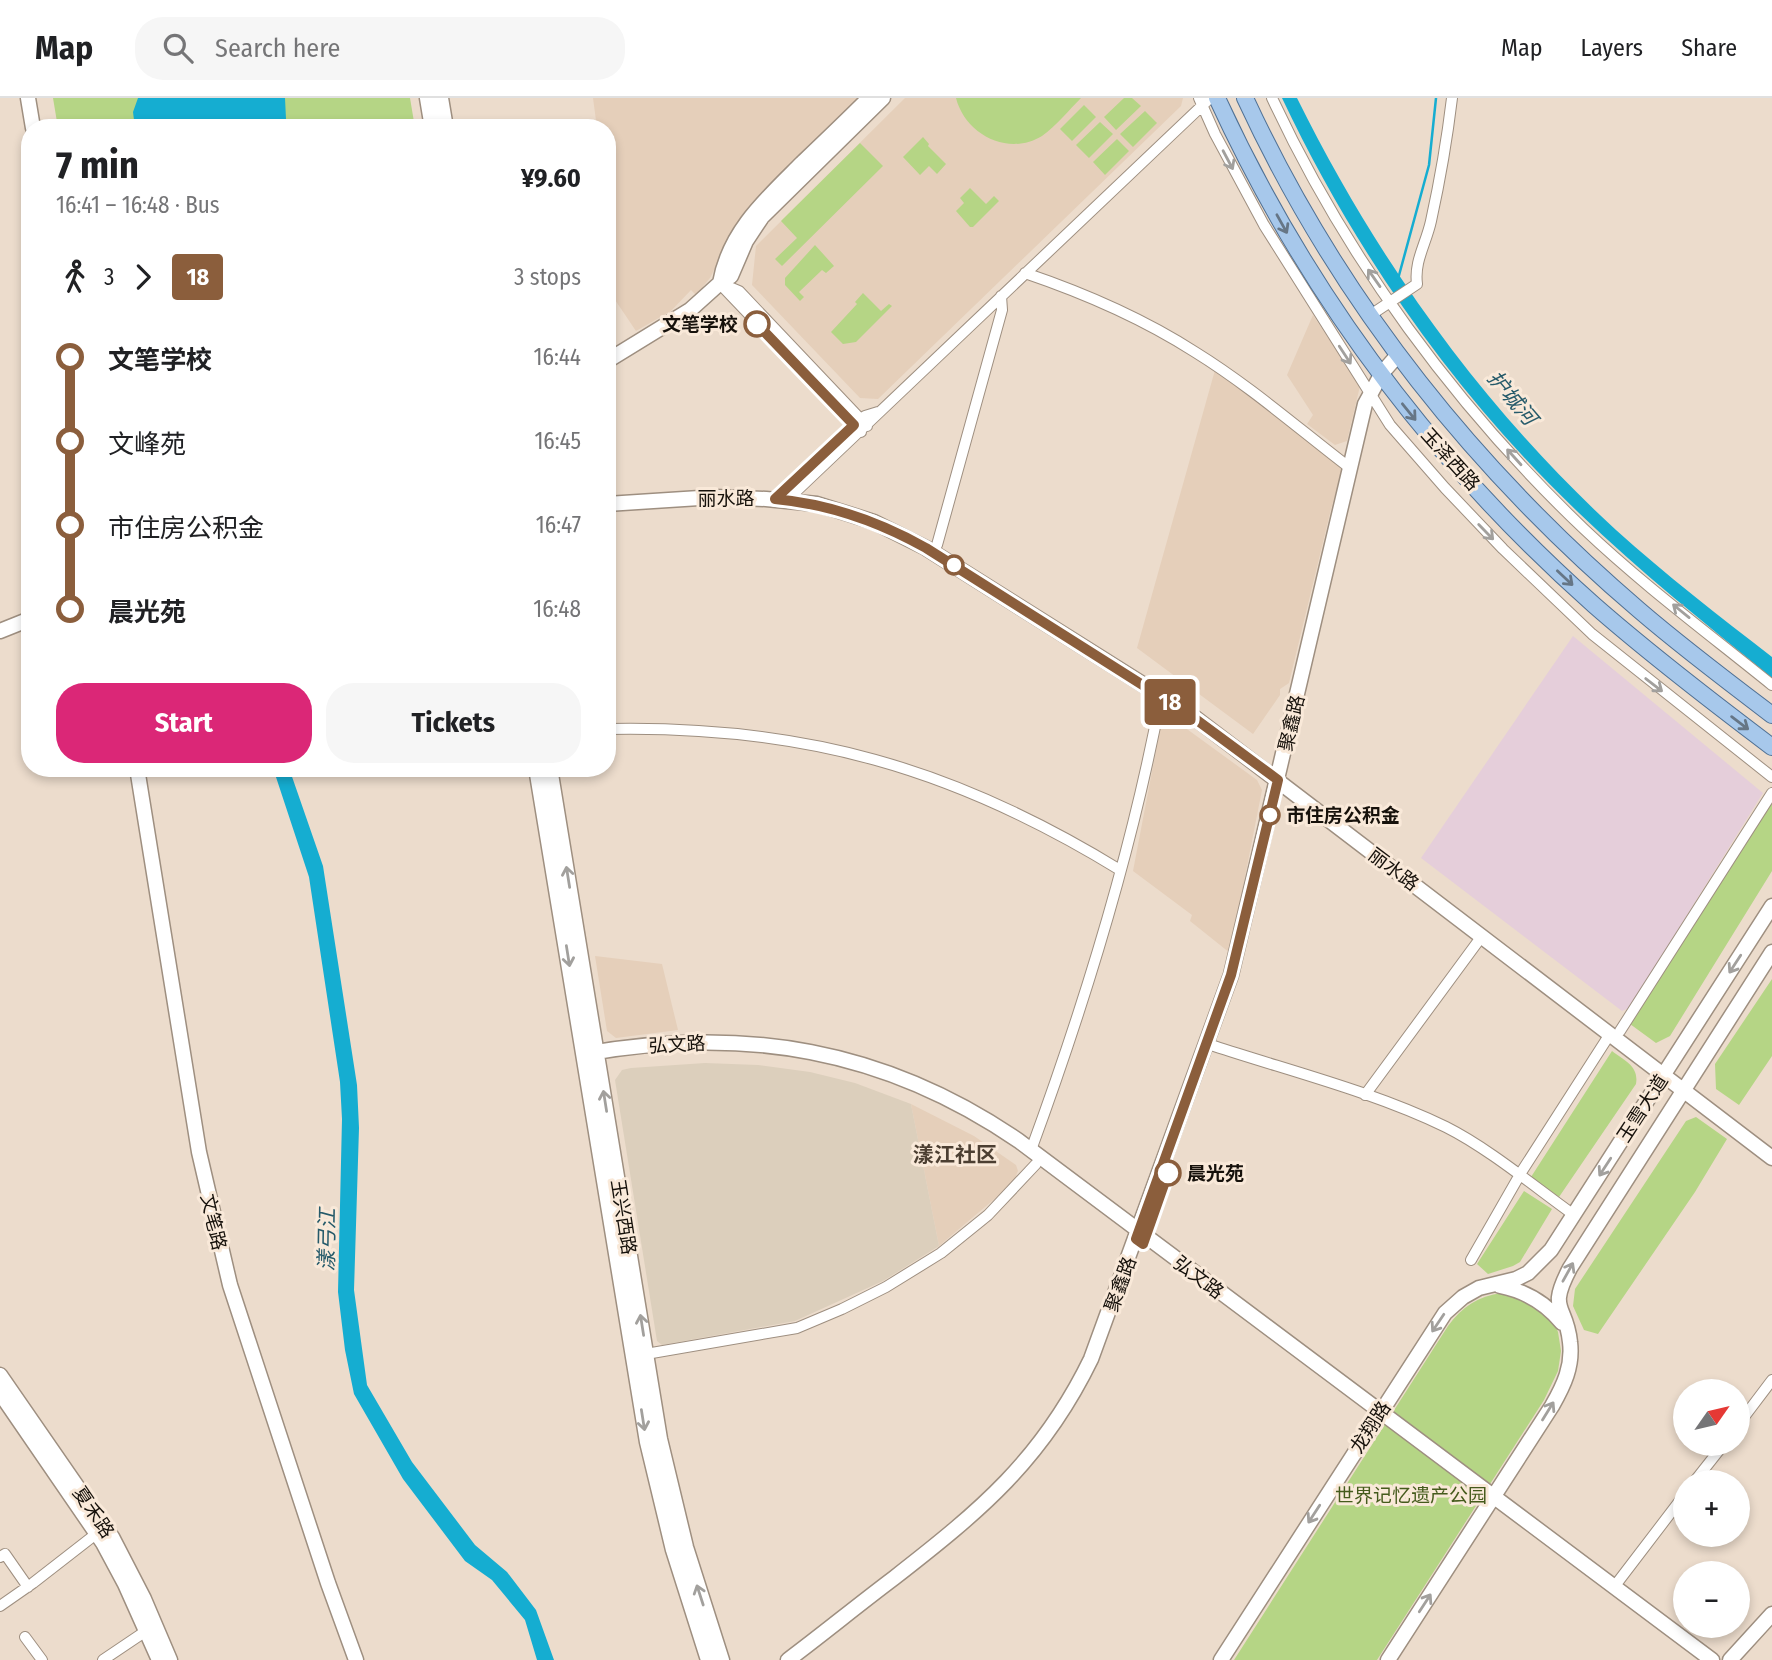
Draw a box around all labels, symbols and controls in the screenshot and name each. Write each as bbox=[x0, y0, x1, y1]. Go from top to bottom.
search box bbox=[135, 17, 625, 80]
text: Map bbox=[35, 28, 93, 68]
icon: search bbox=[159, 29, 197, 67]
text: Search here bbox=[215, 33, 340, 64]
text: Map bbox=[1501, 34, 1543, 62]
text: Layers bbox=[1581, 34, 1643, 62]
text: Share bbox=[1681, 34, 1737, 62]
text: 7 min bbox=[56, 142, 139, 188]
one-way arrow bbox=[1221, 149, 1235, 169]
text: ¥9.60 bbox=[521, 163, 581, 194]
text: 16:41 – 16:48 · Bus bbox=[56, 191, 220, 219]
one-way arrow bbox=[1275, 214, 1289, 234]
icon: walk bbox=[56, 258, 94, 296]
icon: forward bbox=[124, 258, 162, 296]
text: 3 bbox=[104, 263, 114, 291]
text: 18 bbox=[186, 263, 209, 291]
text: 3 stops bbox=[514, 263, 581, 291]
one-way arrow bbox=[1367, 269, 1381, 288]
marker: 文笔学校 bbox=[744, 311, 770, 337]
place label: 文笔学校 bbox=[662, 313, 738, 336]
text: 16:44 bbox=[534, 343, 581, 371]
one-way arrow bbox=[1339, 344, 1353, 364]
text: 文笔学校 bbox=[108, 345, 212, 376]
water label: 护城河 bbox=[1482, 366, 1545, 434]
one-way arrow bbox=[1402, 403, 1417, 421]
street label: 玉泽西路 bbox=[1417, 423, 1485, 495]
text: 16:45 bbox=[534, 427, 581, 455]
text: 文峰苑 bbox=[108, 429, 186, 460]
one-way arrow bbox=[1506, 448, 1522, 466]
street label: 丽水路 bbox=[697, 487, 755, 510]
text: 16:47 bbox=[536, 511, 581, 539]
text: 市住房公积金 bbox=[108, 513, 264, 544]
one-way arrow bbox=[1478, 523, 1495, 540]
unlabelled marker bbox=[944, 555, 964, 575]
one-way arrow bbox=[1556, 570, 1574, 586]
text: 16:48 bbox=[533, 595, 581, 623]
text: 晨光苑 bbox=[108, 597, 186, 628]
one-way arrow bbox=[1673, 603, 1691, 618]
one-way arrow bbox=[1645, 678, 1663, 693]
line badge: 18 bbox=[1138, 679, 1202, 725]
button: Start bbox=[56, 683, 312, 763]
button: Tickets bbox=[326, 683, 581, 763]
text: 18 bbox=[1159, 688, 1181, 716]
street label: 聚鑫路 bbox=[1274, 693, 1309, 753]
one-way arrow bbox=[1731, 715, 1749, 730]
place label: 市住房公积金 bbox=[1286, 804, 1400, 827]
marker: 市住房公积金 bbox=[1260, 805, 1280, 825]
street label: 丽水路 bbox=[1364, 843, 1423, 896]
one-way arrow bbox=[561, 866, 574, 888]
one-way arrow bbox=[562, 945, 575, 967]
one-way arrow bbox=[1728, 953, 1742, 973]
street label: 弘文路 bbox=[648, 1032, 706, 1057]
street label: 玉雪大道 bbox=[1612, 1070, 1673, 1146]
one-way arrow bbox=[598, 1090, 611, 1113]
district label: 漾江社区 bbox=[913, 1142, 997, 1168]
one-way arrow bbox=[1597, 1157, 1612, 1176]
marker: 晨光苑 bbox=[1155, 1160, 1181, 1186]
place label: 晨光苑 bbox=[1187, 1162, 1244, 1185]
street label: 玉兴西路 bbox=[606, 1178, 641, 1256]
street label: 文笔路 bbox=[196, 1192, 231, 1252]
water label: 漾弓江 bbox=[313, 1206, 341, 1272]
street label: 弘文路 bbox=[1169, 1251, 1228, 1304]
street label: 聚鑫路 bbox=[1100, 1253, 1141, 1315]
one-way arrow bbox=[1561, 1263, 1575, 1283]
one-way arrow bbox=[1431, 1313, 1445, 1332]
one-way arrow bbox=[635, 1315, 648, 1337]
north arrow bbox=[1673, 1379, 1750, 1456]
map controls bbox=[1673, 1379, 1750, 1638]
street label: 龙翔路 bbox=[1345, 1397, 1396, 1457]
one-way arrow bbox=[1542, 1402, 1556, 1422]
one-way arrow bbox=[637, 1408, 650, 1431]
button: + bbox=[1673, 1470, 1750, 1547]
street label: 夏禾路 bbox=[68, 1482, 119, 1542]
park label: 世界记忆遗产公园 bbox=[1335, 1484, 1487, 1507]
one-way arrow bbox=[1307, 1504, 1322, 1523]
button: − bbox=[1673, 1561, 1750, 1638]
one-way arrow bbox=[693, 1585, 706, 1607]
one-way arrow bbox=[1419, 1593, 1433, 1613]

